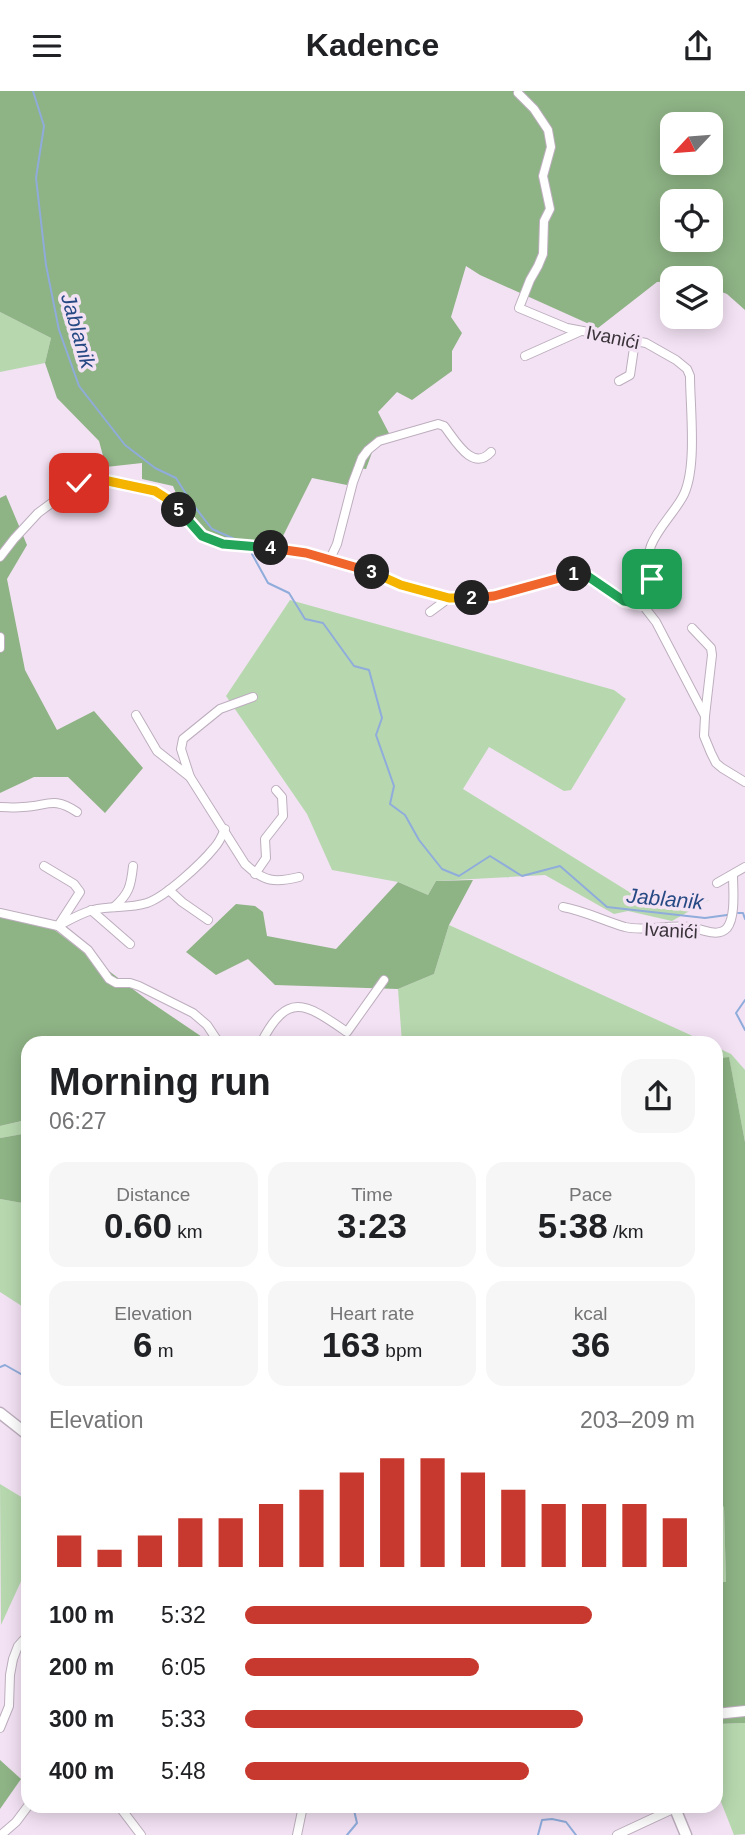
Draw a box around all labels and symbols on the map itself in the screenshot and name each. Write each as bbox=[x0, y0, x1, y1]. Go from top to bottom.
north arrow bbox=[660, 112, 723, 175]
water label: Jablanik bbox=[57, 290, 101, 372]
street label: Ivanići bbox=[584, 322, 641, 353]
pin bbox=[49, 453, 109, 513]
pin: 5 bbox=[162, 493, 196, 527]
pin: 4 bbox=[254, 531, 288, 566]
pin bbox=[622, 549, 682, 609]
pin: 3 bbox=[354, 554, 390, 589]
pin: 1 bbox=[556, 557, 592, 591]
pin: 2 bbox=[454, 581, 490, 615]
water label: Jablanik bbox=[625, 884, 706, 913]
street label: Ivanići bbox=[644, 919, 698, 942]

